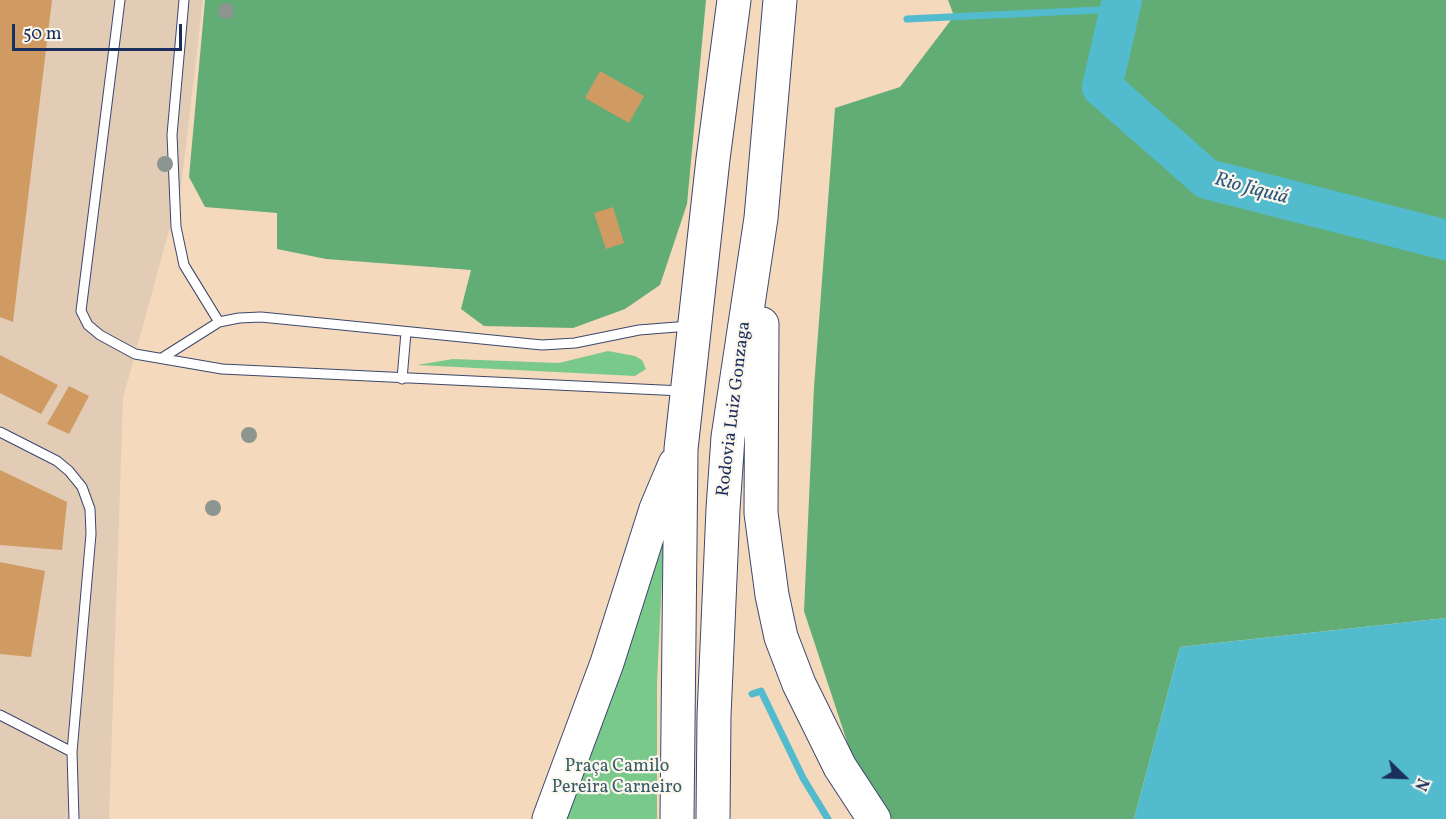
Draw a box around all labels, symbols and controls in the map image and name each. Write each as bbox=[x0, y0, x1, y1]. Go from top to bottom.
scale bar bbox=[15, 12, 184, 50]
text: 50 m bbox=[23, 22, 62, 47]
water label: Rio Jiquiá bbox=[1212, 169, 1290, 211]
street label: Rodovia Luiz Gonzaga bbox=[714, 320, 756, 498]
north arrow bbox=[1374, 747, 1434, 807]
park label: Praça Camilo Pereira Carneiro bbox=[552, 757, 682, 800]
text: N bbox=[1408, 774, 1433, 794]

